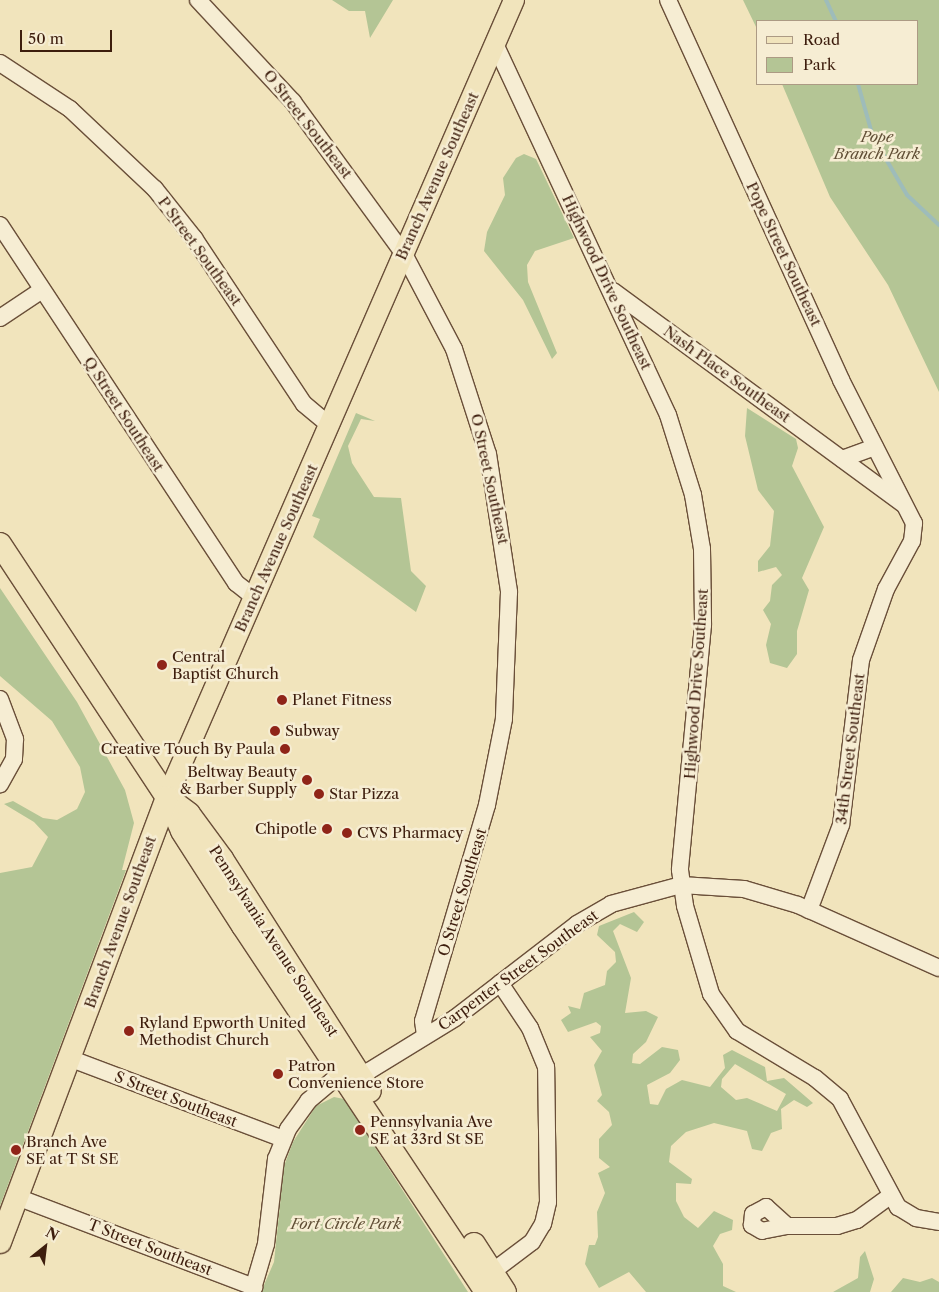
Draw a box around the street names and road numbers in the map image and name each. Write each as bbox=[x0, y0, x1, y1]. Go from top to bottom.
street label: O Street Southeast bbox=[260, 66, 356, 182]
street label: Branch Avenue Southeast bbox=[392, 89, 482, 263]
street label: Pope Street Southeast bbox=[743, 179, 825, 329]
street label: Highwood Drive Southeast bbox=[558, 192, 656, 372]
street label: P Street Southeast bbox=[154, 193, 246, 309]
street label: Nash Place Southeast bbox=[660, 322, 794, 426]
street label: Q Street Southeast bbox=[80, 353, 168, 475]
street label: O Street Southeast bbox=[467, 412, 513, 546]
street label: Branch Avenue Southeast bbox=[231, 461, 321, 635]
street label: Highwood Drive Southeast bbox=[680, 588, 712, 780]
street label: 34th Street Southeast bbox=[832, 672, 868, 826]
street label: O Street Southeast bbox=[434, 826, 490, 958]
street label: Branch Avenue Southeast bbox=[80, 833, 160, 1011]
street label: Pennsylvania Avenue Southeast bbox=[205, 842, 343, 1040]
street label: Carpenter Street Southeast bbox=[434, 906, 602, 1034]
street label: S Street Southeast bbox=[112, 1067, 240, 1131]
street label: T Street Southeast bbox=[85, 1215, 215, 1279]

